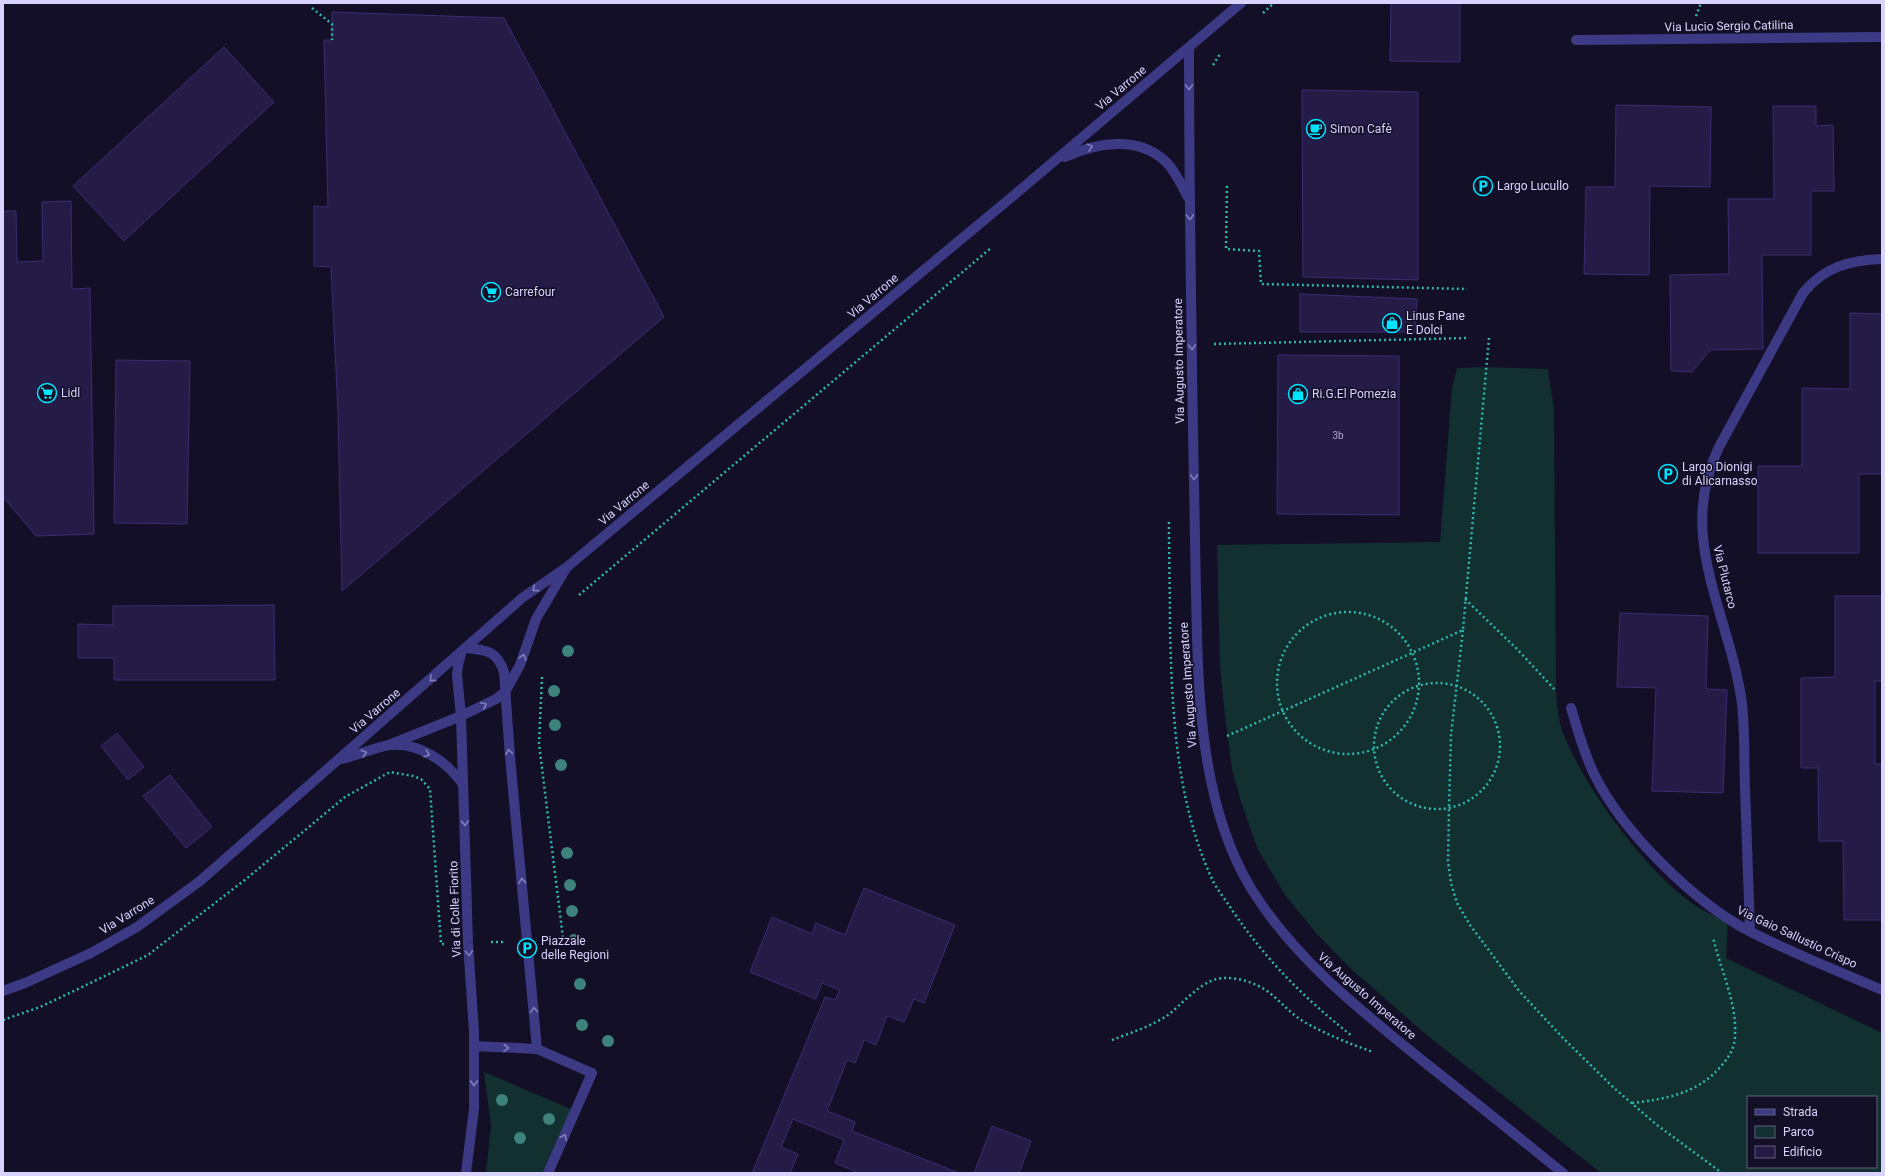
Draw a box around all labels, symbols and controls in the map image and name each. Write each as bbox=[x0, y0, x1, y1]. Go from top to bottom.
street label: Via Lucio Sergio Catilina bbox=[1664, 18, 1794, 34]
street label: Via Varrone bbox=[1093, 63, 1149, 113]
one-way arrow bbox=[1185, 84, 1193, 90]
cafe icon: Simon Cafè bbox=[1305, 118, 1327, 140]
place label: Simon Cafè bbox=[1330, 122, 1392, 136]
one-way arrow bbox=[1086, 143, 1093, 152]
parking icon: Largo Lucullo bbox=[1472, 175, 1494, 197]
place label: Largo Lucullo bbox=[1497, 179, 1569, 193]
one-way arrow bbox=[1185, 214, 1194, 220]
street label: Via Varrone bbox=[845, 271, 901, 321]
supermarket icon: Carrefour bbox=[480, 281, 502, 303]
place label: Carrefour bbox=[505, 285, 555, 299]
street label: Via Augusto Imperatore bbox=[1171, 298, 1187, 424]
place label: Linus Pane E Dolci bbox=[1406, 309, 1465, 337]
shop icon: Linus Pane E Dolci bbox=[1381, 312, 1403, 334]
one-way arrow bbox=[1188, 344, 1196, 350]
supermarket icon: Lidl bbox=[36, 382, 58, 404]
shop icon: Ri.G.El Pomezia bbox=[1287, 383, 1309, 405]
place label: Lidl bbox=[61, 386, 80, 400]
place label: Ri.G.El Pomezia bbox=[1312, 387, 1396, 401]
house number: 3b bbox=[1332, 430, 1344, 441]
place label: Largo Dionigi di Alicarnasso bbox=[1682, 460, 1758, 488]
parking icon: Largo Dionigi di Alicarnasso bbox=[1657, 463, 1679, 485]
one-way arrow bbox=[1190, 474, 1198, 480]
street label: Via Varrone bbox=[596, 478, 652, 528]
street label: Via Plutarco bbox=[1710, 544, 1740, 610]
one-way arrow bbox=[532, 584, 539, 591]
street label: Via Augusto Imperatore bbox=[1177, 622, 1199, 748]
one-way arrow bbox=[518, 654, 527, 661]
one-way arrow bbox=[429, 675, 436, 682]
street label: Via Varrone bbox=[347, 685, 403, 737]
one-way arrow bbox=[479, 702, 487, 710]
one-way arrow bbox=[360, 749, 367, 758]
one-way arrow bbox=[423, 749, 430, 757]
one-way arrow bbox=[505, 749, 514, 755]
one-way arrow bbox=[460, 820, 469, 826]
street label: Via di Colle Fiorito bbox=[446, 860, 464, 958]
one-way arrow bbox=[518, 878, 527, 884]
street label: Via Varrone bbox=[97, 893, 157, 937]
street label: Via Gaio Sallustio Crispo bbox=[1735, 903, 1859, 971]
place label: Piazzale delle Regioni bbox=[541, 934, 609, 962]
parking icon: Piazzale delle Regioni bbox=[516, 937, 538, 959]
street label: Via Augusto Imperatore bbox=[1315, 949, 1419, 1043]
one-way arrow bbox=[464, 950, 473, 956]
one-way arrow bbox=[530, 1007, 539, 1014]
one-way arrow bbox=[503, 1044, 509, 1052]
one-way arrow bbox=[470, 1080, 478, 1086]
legend bbox=[1747, 1096, 1877, 1168]
text: Strada bbox=[1783, 1105, 1818, 1119]
text: Parco bbox=[1783, 1125, 1814, 1139]
one-way arrow bbox=[559, 1134, 567, 1142]
text: Edificio bbox=[1783, 1145, 1822, 1159]

